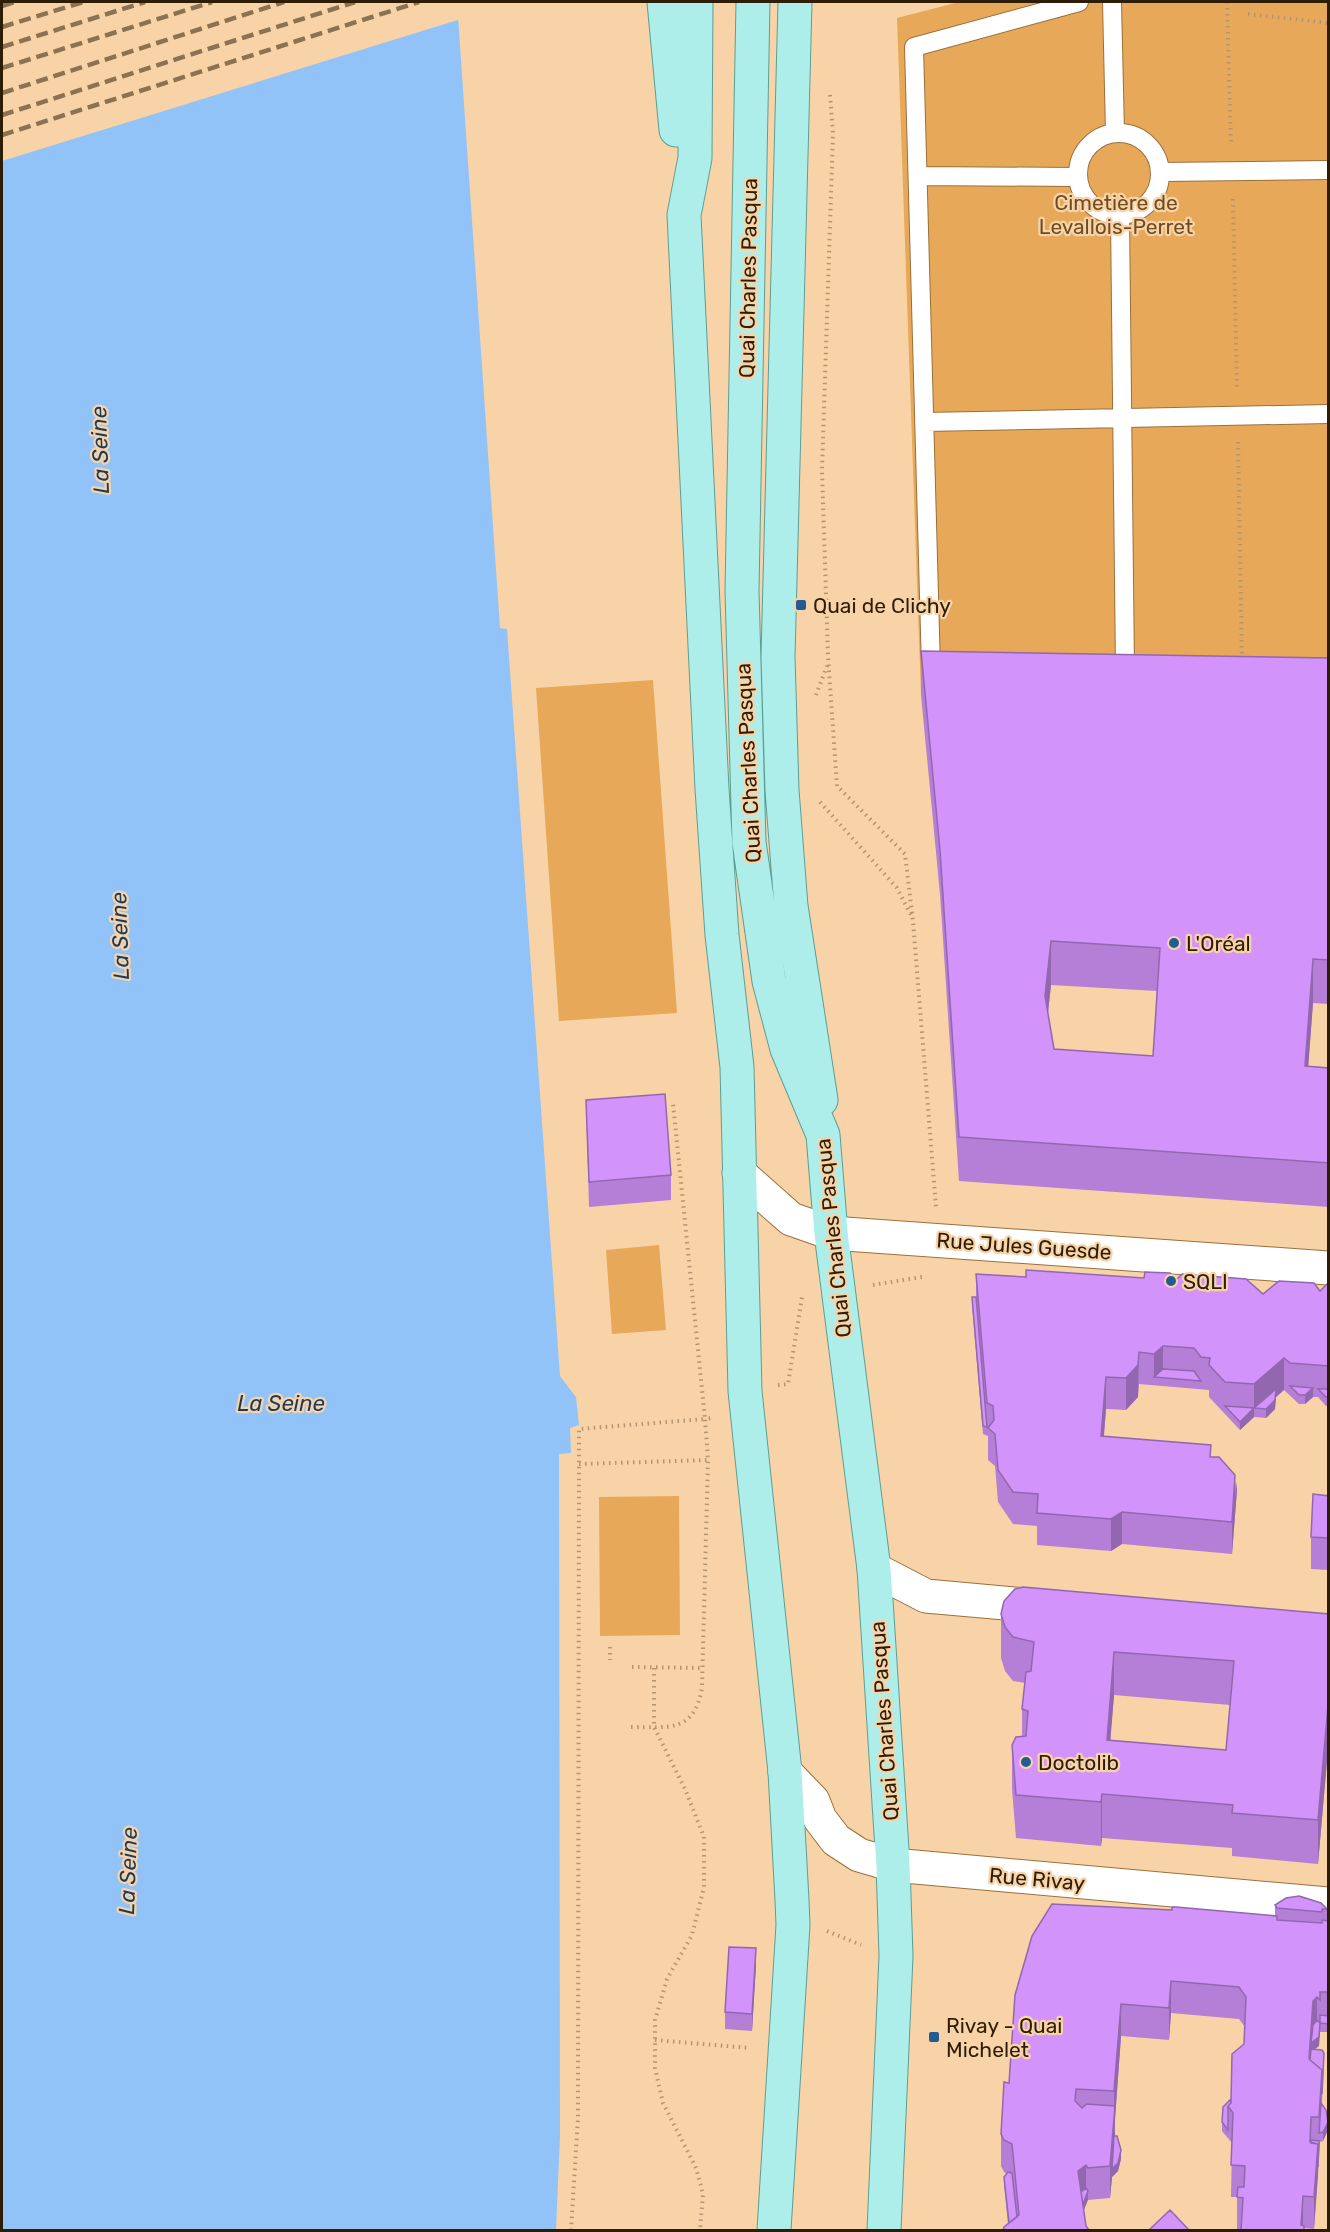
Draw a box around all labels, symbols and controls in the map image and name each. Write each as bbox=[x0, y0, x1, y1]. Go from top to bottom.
street label: Quai Charles Pasqua bbox=[734, 178, 762, 378]
park label: Cimetière de Levallois-Perret bbox=[1039, 190, 1193, 239]
water label: La Seine bbox=[85, 406, 115, 494]
place label: Quai de Clichy bbox=[813, 593, 951, 618]
marker: Quai de Clichy bbox=[794, 598, 808, 612]
street label: Quai Charles Pasqua bbox=[730, 662, 766, 864]
water label: La Seine bbox=[105, 892, 135, 980]
place label: L'Oréal bbox=[1186, 931, 1251, 956]
marker: L'Oréal bbox=[1167, 936, 1181, 950]
street label: Quai Charles Pasqua bbox=[810, 1137, 856, 1339]
street label: Rue Jules Guesde bbox=[936, 1227, 1112, 1265]
place label: SQLI bbox=[1183, 1269, 1228, 1294]
marker: SQLI bbox=[1164, 1274, 1178, 1288]
water label: La Seine bbox=[237, 1390, 325, 1417]
street label: Quai Charles Pasqua bbox=[865, 1620, 903, 1822]
place label: Doctolib bbox=[1038, 1750, 1119, 1775]
marker: Doctolib bbox=[1019, 1755, 1033, 1769]
water label: La Seine bbox=[113, 1827, 143, 1915]
street label: Rue Rivay bbox=[988, 1862, 1086, 1896]
place label: Rivay - Quai Michelet bbox=[946, 2013, 1062, 2062]
marker: Rivay - Quai Michelet bbox=[927, 2030, 941, 2044]

